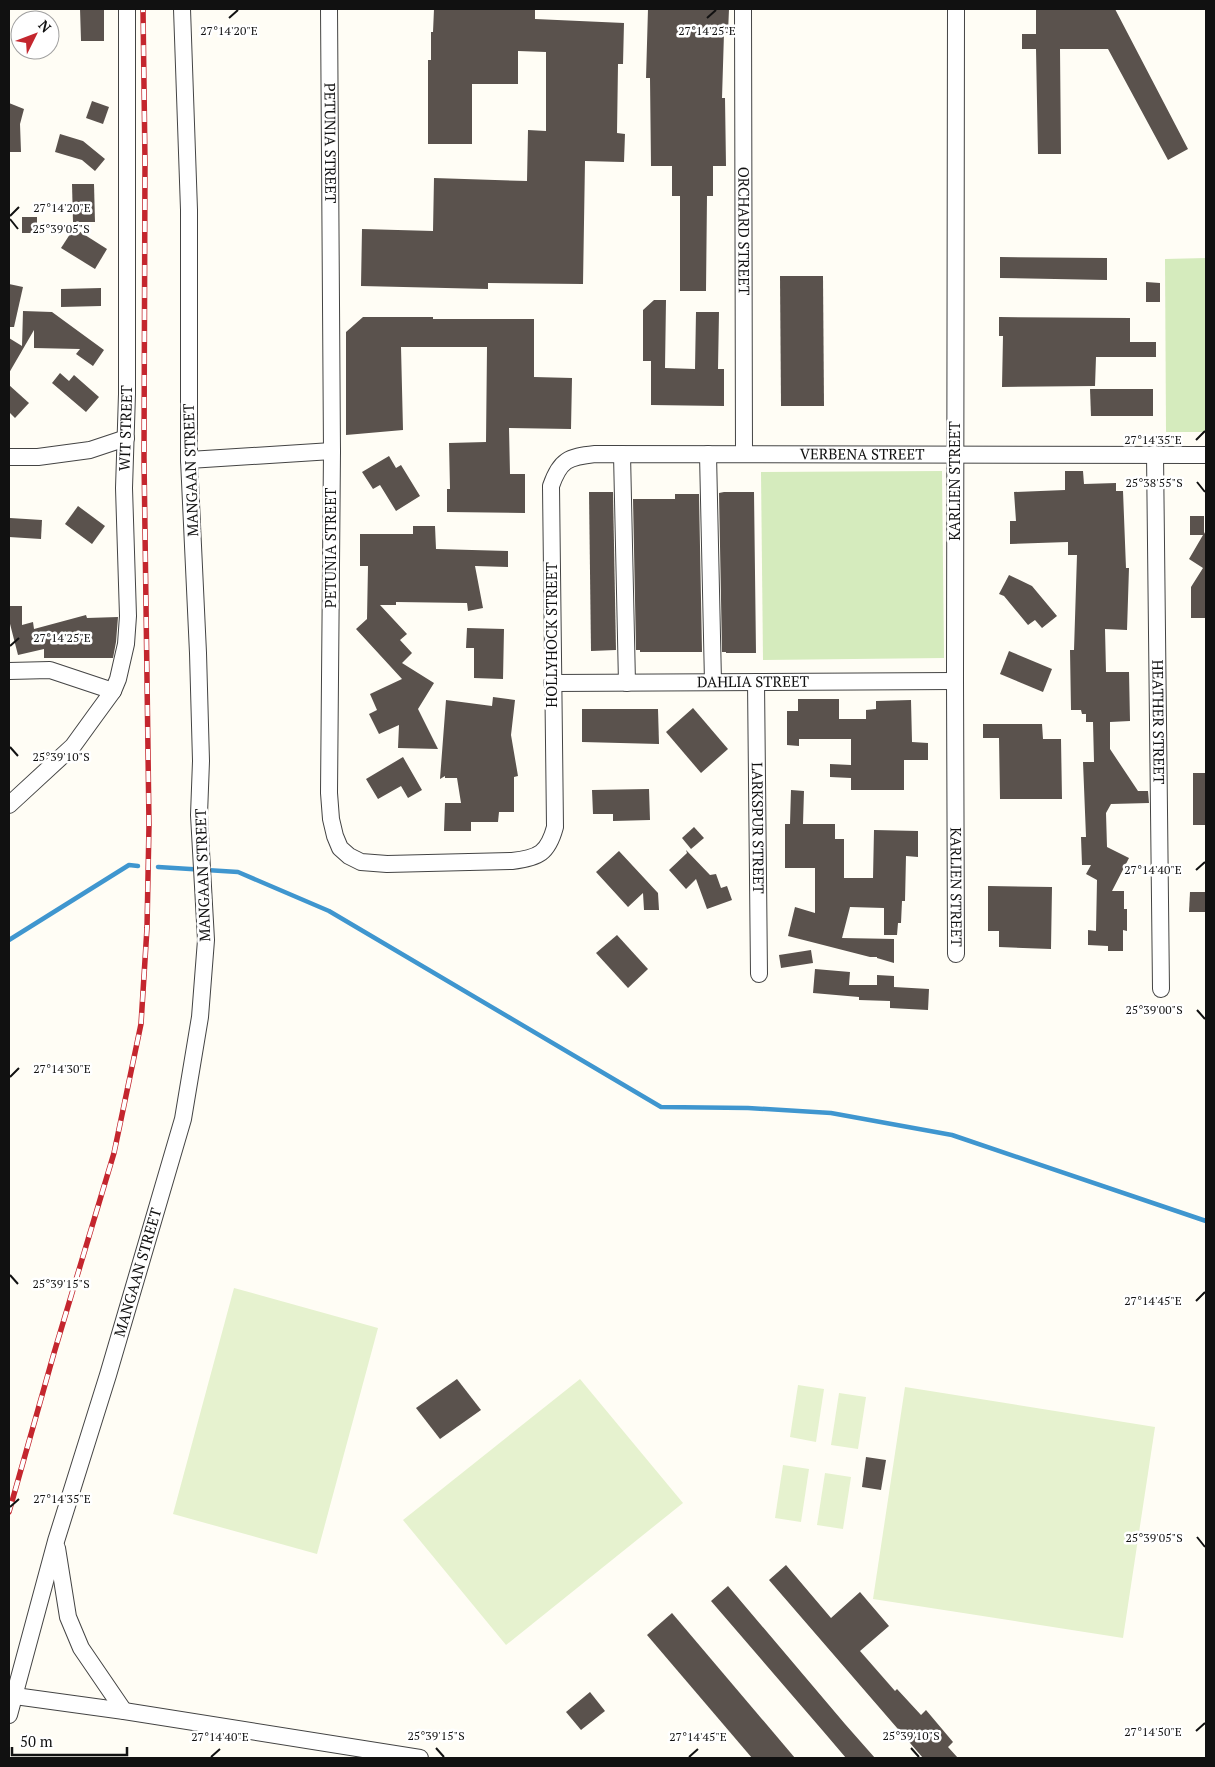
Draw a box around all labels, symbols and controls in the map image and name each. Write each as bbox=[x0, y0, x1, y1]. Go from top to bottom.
north arrow bbox=[10, 10, 60, 60]
text: N bbox=[34, 16, 56, 37]
text: 27°14'20"E bbox=[200, 23, 258, 38]
text: 27°14'25"E bbox=[678, 23, 736, 38]
street label: PETUNIA STREET bbox=[321, 83, 341, 203]
street label: ORCHARD STREET bbox=[734, 167, 755, 295]
text: 27°14'20"E bbox=[33, 200, 91, 215]
text: 25°39'05"S bbox=[32, 221, 90, 236]
street label: WIT STREET bbox=[114, 385, 136, 471]
street label: MANGAAN STREET bbox=[178, 403, 202, 537]
street label: KARLIEN STREET bbox=[944, 421, 964, 541]
text: 27°14'35"E bbox=[1124, 432, 1182, 447]
street label: VERBENA STREET bbox=[800, 443, 925, 464]
text: 25°38'55"S bbox=[1125, 475, 1183, 490]
street label: PETUNIA STREET bbox=[320, 488, 340, 608]
street label: HOLLYHOCK STREET bbox=[541, 562, 561, 708]
text: 27°14'25"E bbox=[33, 630, 91, 645]
street label: HEATHER STREET bbox=[1148, 660, 1170, 784]
street label: DAHLIA STREET bbox=[697, 671, 809, 691]
text: 25°39'10"S bbox=[32, 749, 90, 764]
street label: LARKSPUR STREET bbox=[748, 762, 769, 894]
street label: MANGAAN STREET bbox=[190, 808, 214, 942]
street label: KARLIEN STREET bbox=[947, 827, 967, 947]
text: 27°14'40"E bbox=[1124, 862, 1182, 877]
text: 25°39'00"S bbox=[1125, 1002, 1183, 1017]
text: 27°14'30"E bbox=[33, 1061, 91, 1076]
street label: MANGAAN STREET bbox=[109, 1205, 165, 1339]
text: 25°39'15"S bbox=[32, 1276, 90, 1291]
text: 27°14'45"E bbox=[1124, 1293, 1182, 1308]
text: 27°14'35"E bbox=[33, 1491, 91, 1506]
text: 25°39'05"S bbox=[1125, 1530, 1183, 1545]
scale bar bbox=[12, 1724, 128, 1756]
text: 27°14'50"E bbox=[1124, 1724, 1182, 1739]
text: 25°39'15"S bbox=[407, 1728, 465, 1743]
text: 25°39'10"S bbox=[882, 1728, 940, 1743]
text: 27°14'40"E bbox=[191, 1729, 249, 1744]
text: 27°14'45"E bbox=[669, 1729, 727, 1744]
text: 50 m bbox=[20, 1731, 53, 1751]

